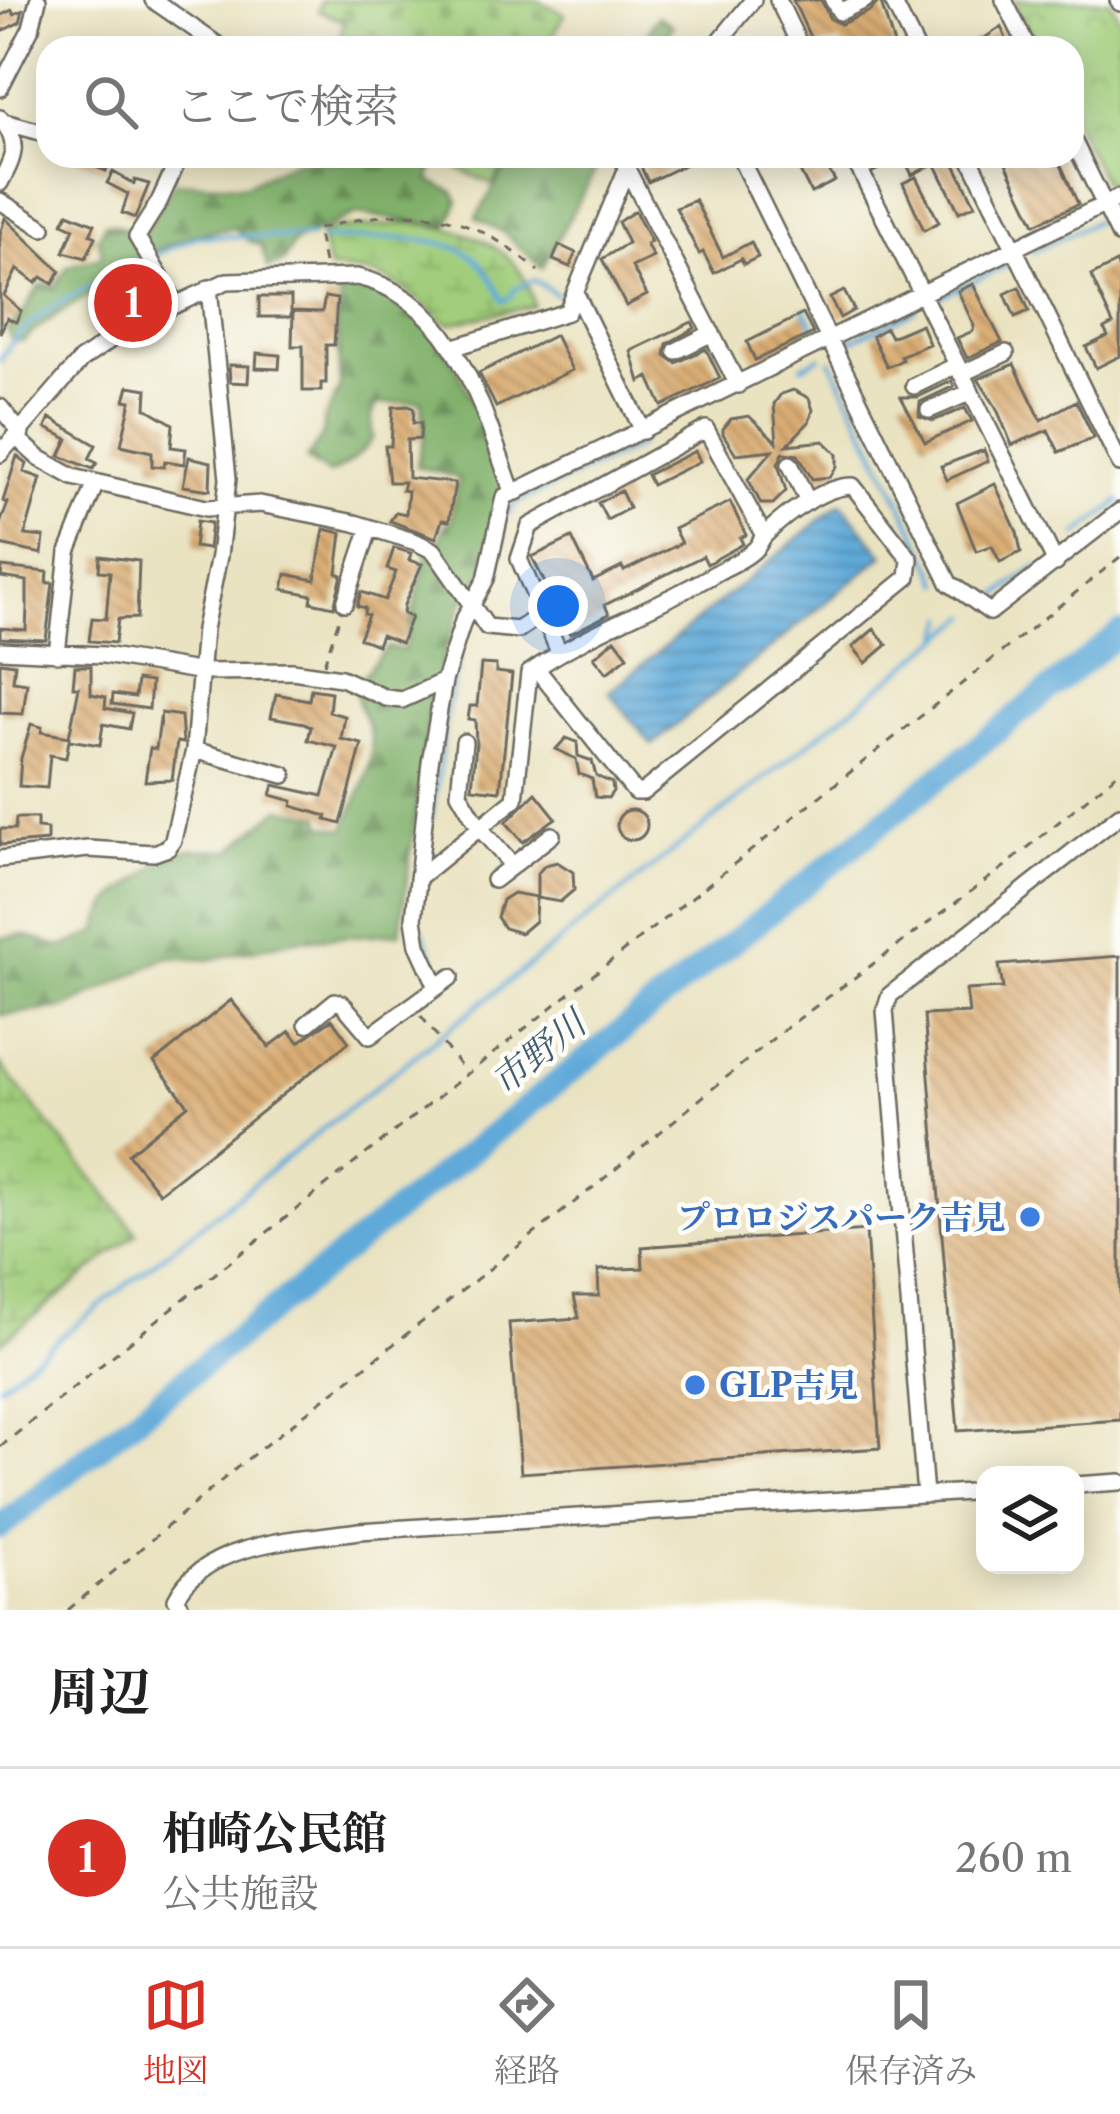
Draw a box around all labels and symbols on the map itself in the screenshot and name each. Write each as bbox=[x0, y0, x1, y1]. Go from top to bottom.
pin: 1 bbox=[94, 258, 172, 348]
your location bbox=[528, 576, 588, 636]
water label: 市野川 bbox=[482, 998, 597, 1103]
place label: プロロジスパーク吉見 bbox=[677, 1197, 1006, 1238]
marker: プロロジスパーク吉見 bbox=[1017, 1204, 1043, 1230]
place label: GLP吉見 bbox=[719, 1365, 858, 1406]
marker: GLP吉見 bbox=[682, 1372, 708, 1398]

